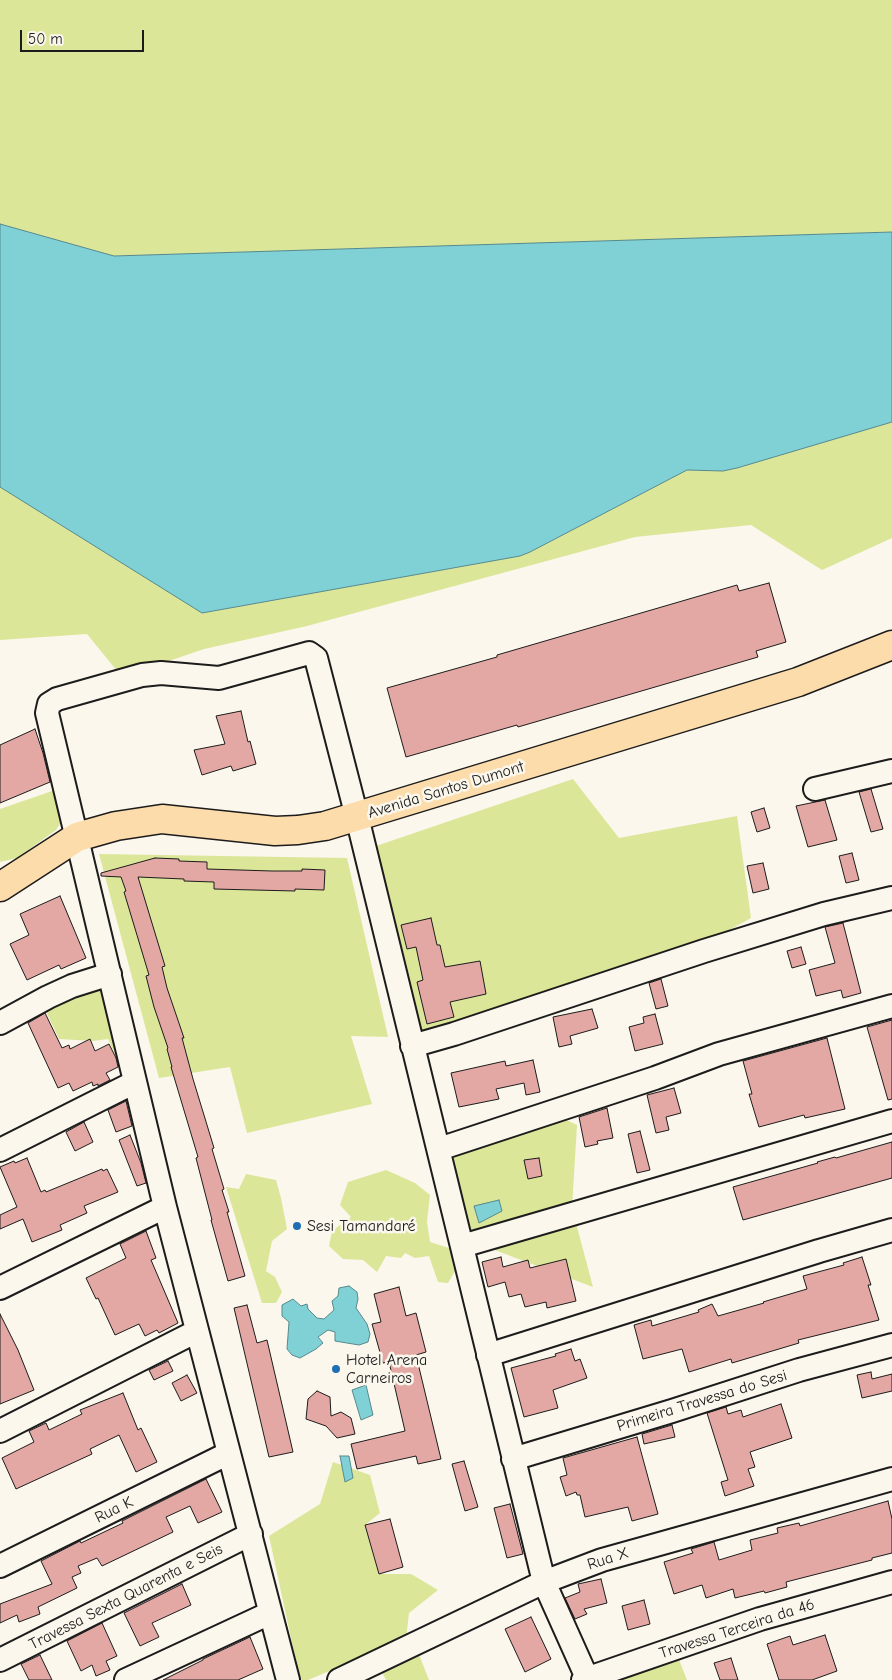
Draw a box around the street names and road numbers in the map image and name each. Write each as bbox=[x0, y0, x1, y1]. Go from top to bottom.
street label: Avenida Santos Dumont bbox=[366, 757, 526, 823]
street label: Primeira Travessa do Sesi bbox=[615, 1366, 789, 1436]
street label: Rua K bbox=[92, 1493, 136, 1527]
street label: Travessa Sexta Quarenta e Seis bbox=[26, 1540, 226, 1654]
street label: Rua X bbox=[585, 1543, 631, 1575]
street label: Travessa Terceira da 46 bbox=[657, 1595, 817, 1663]

